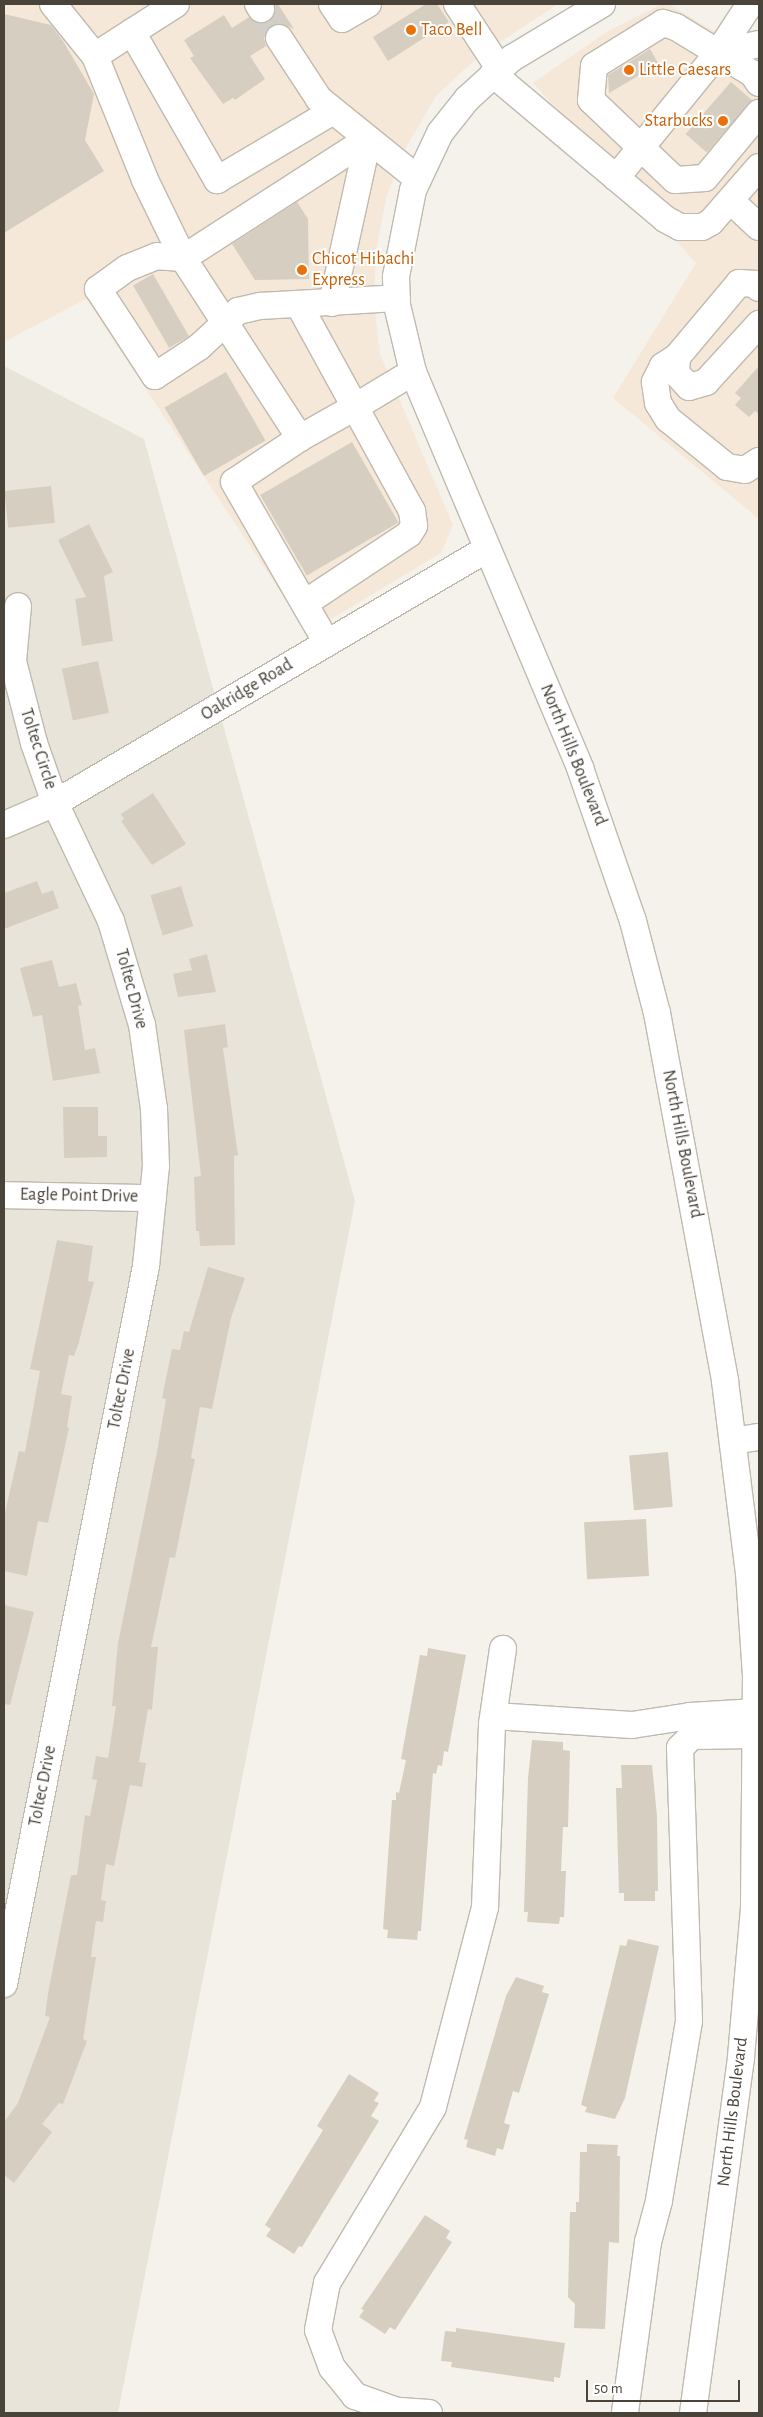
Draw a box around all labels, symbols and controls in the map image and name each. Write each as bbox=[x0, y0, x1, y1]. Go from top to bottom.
place label: Taco Bell bbox=[421, 19, 482, 41]
marker: Taco Bell bbox=[405, 24, 417, 36]
place label: Little Caesars bbox=[639, 59, 731, 81]
marker: Little Caesars bbox=[623, 64, 635, 76]
place label: Starbucks bbox=[645, 110, 713, 132]
marker: Starbucks bbox=[717, 115, 729, 127]
place label: Chicot Hibachi Express bbox=[312, 249, 414, 292]
marker: Chicot Hibachi Express bbox=[296, 264, 308, 276]
street label: Oakridge Road bbox=[197, 654, 297, 726]
street label: North Hills Boulevard bbox=[535, 681, 611, 829]
street label: Toltec Circle bbox=[15, 706, 61, 792]
street label: Toltec Drive bbox=[110, 947, 152, 1031]
street label: North Hills Boulevard bbox=[657, 1068, 707, 1220]
street label: Eagle Point Drive bbox=[20, 1184, 138, 1208]
street label: Toltec Drive bbox=[104, 1347, 140, 1431]
street label: Toltec Drive bbox=[25, 1744, 61, 1828]
street label: North Hills Boulevard bbox=[713, 2036, 753, 2188]
scale bar bbox=[588, 2370, 742, 2402]
text: 50 m bbox=[594, 2381, 623, 2396]

